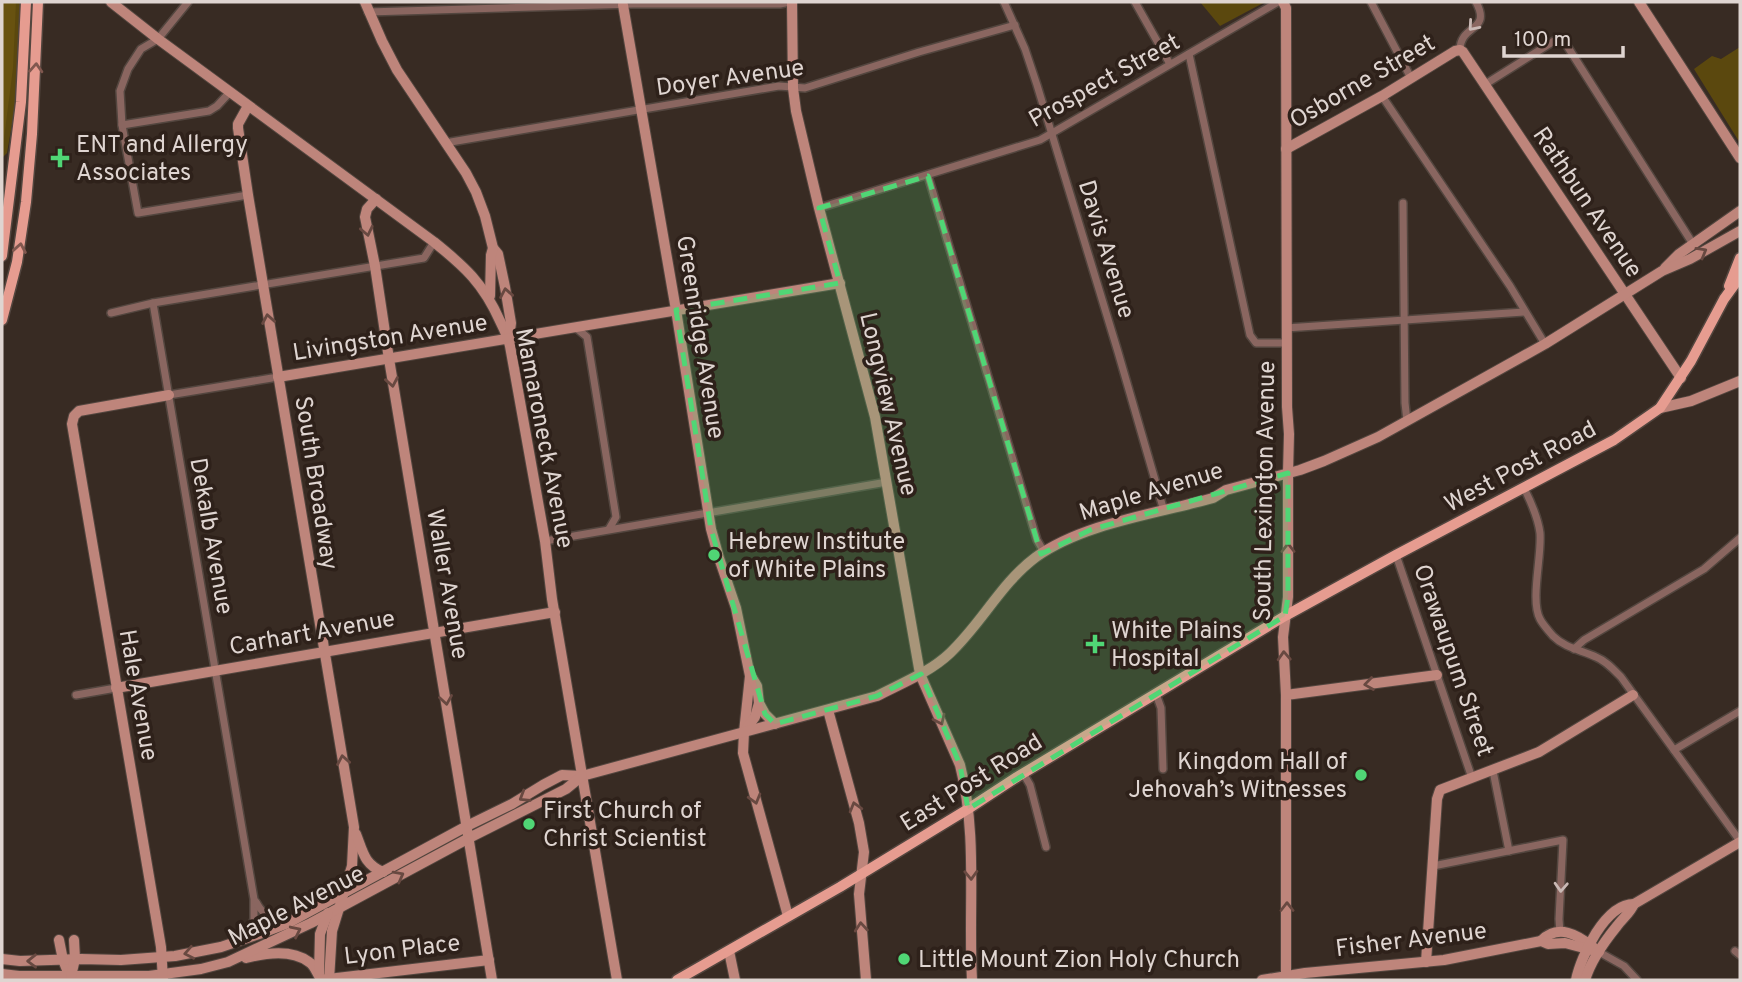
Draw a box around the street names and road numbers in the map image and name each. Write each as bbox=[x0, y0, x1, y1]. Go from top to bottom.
street label: Prospect Street bbox=[1024, 28, 1186, 136]
street label: Osborne Street bbox=[1285, 29, 1441, 136]
street label: Doyer Avenue bbox=[654, 54, 806, 104]
street label: Rathbun Avenue bbox=[1525, 122, 1648, 284]
street label: Davis Avenue bbox=[1070, 177, 1140, 322]
street label: Greenridge Avenue bbox=[668, 233, 730, 441]
street label: Livingston Avenue bbox=[291, 309, 490, 369]
street label: Longview Avenue bbox=[851, 310, 923, 499]
street label: Mamaroneck Avenue bbox=[507, 326, 579, 551]
street label: South Lexington Avenue bbox=[1249, 360, 1283, 622]
street label: South Broadway bbox=[286, 394, 344, 572]
street label: West Post Road bbox=[1440, 415, 1602, 520]
street label: Dekalb Avenue bbox=[181, 456, 239, 617]
street label: Maple Avenue bbox=[1076, 457, 1227, 529]
street label: Waller Avenue bbox=[418, 507, 474, 662]
street label: Orawaupum Street bbox=[1405, 561, 1499, 761]
street label: Carhart Avenue bbox=[227, 605, 398, 663]
street label: Hale Avenue bbox=[111, 627, 163, 763]
street label: East Post Road bbox=[895, 728, 1049, 839]
street label: Maple Avenue bbox=[224, 860, 370, 954]
street label: Fisher Avenue bbox=[1334, 917, 1489, 965]
street label: Lyon Place bbox=[342, 929, 462, 973]

